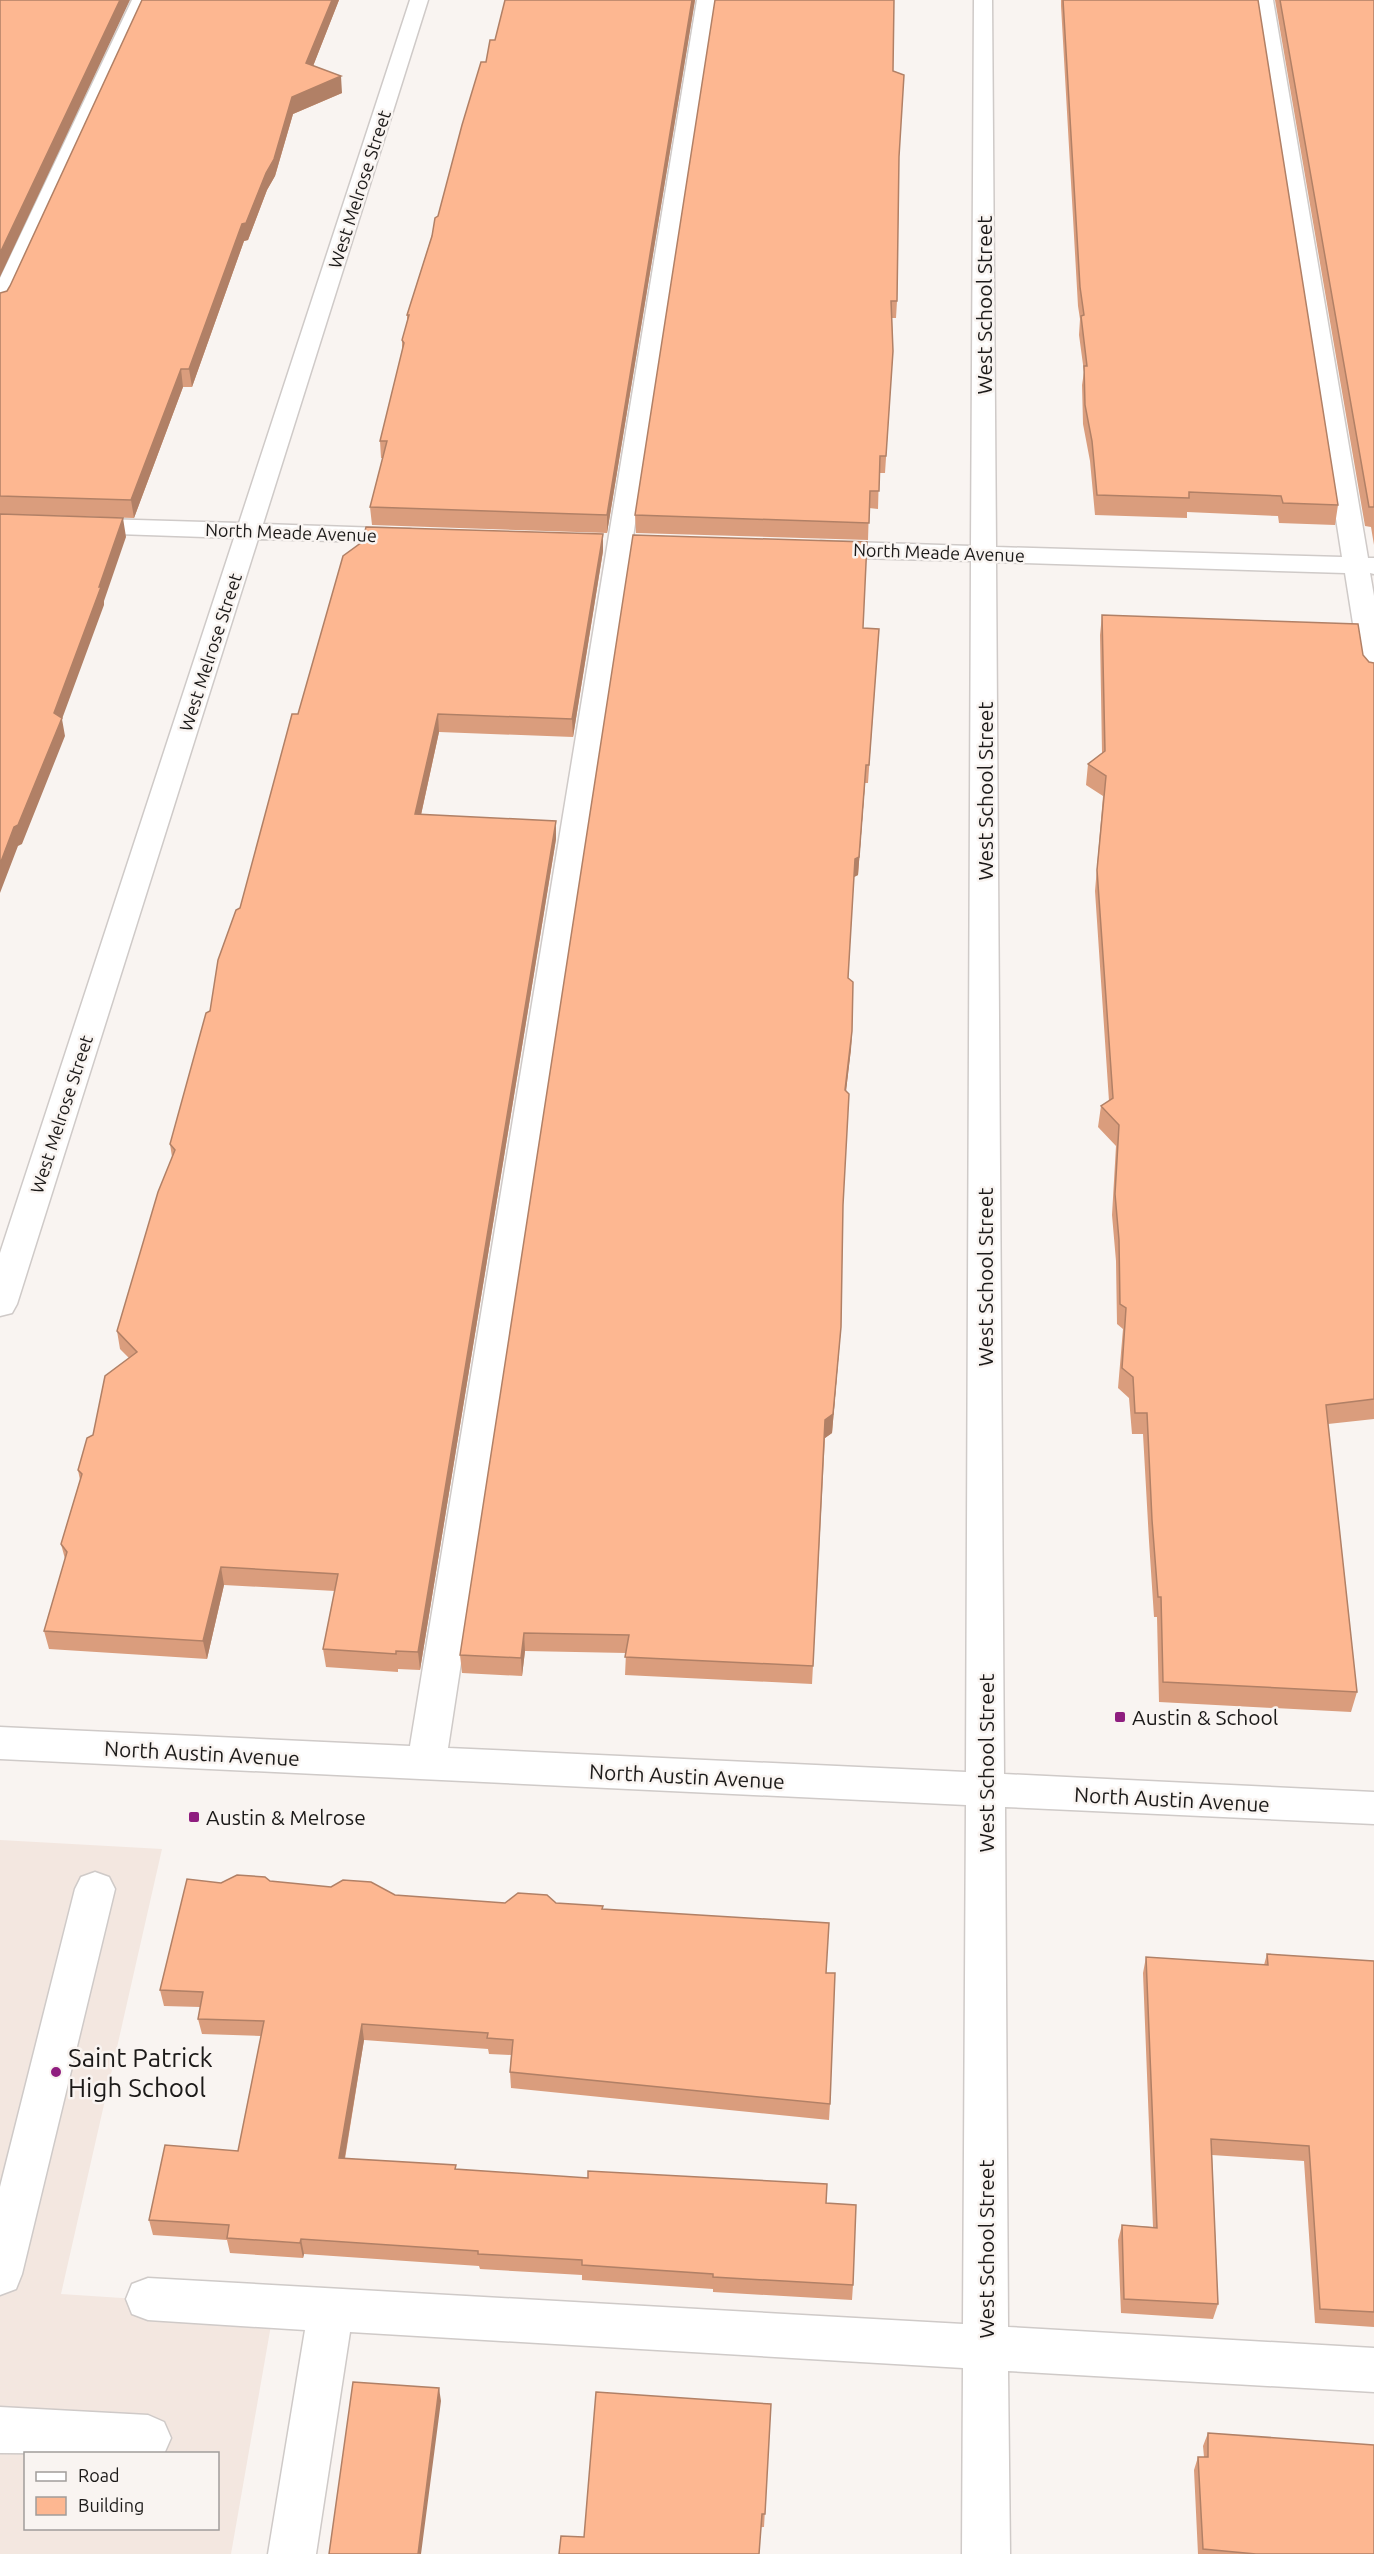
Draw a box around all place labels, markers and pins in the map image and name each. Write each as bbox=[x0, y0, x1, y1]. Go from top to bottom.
place label: Austin & School bbox=[1132, 1705, 1278, 1729]
marker: Austin & School bbox=[1113, 1710, 1127, 1724]
place label: Austin & Melrose bbox=[206, 1805, 366, 1829]
marker: Austin & Melrose bbox=[187, 1810, 201, 1824]
place label: Saint Patrick High School bbox=[68, 2043, 213, 2102]
marker: Saint Patrick High School bbox=[49, 2065, 63, 2079]

